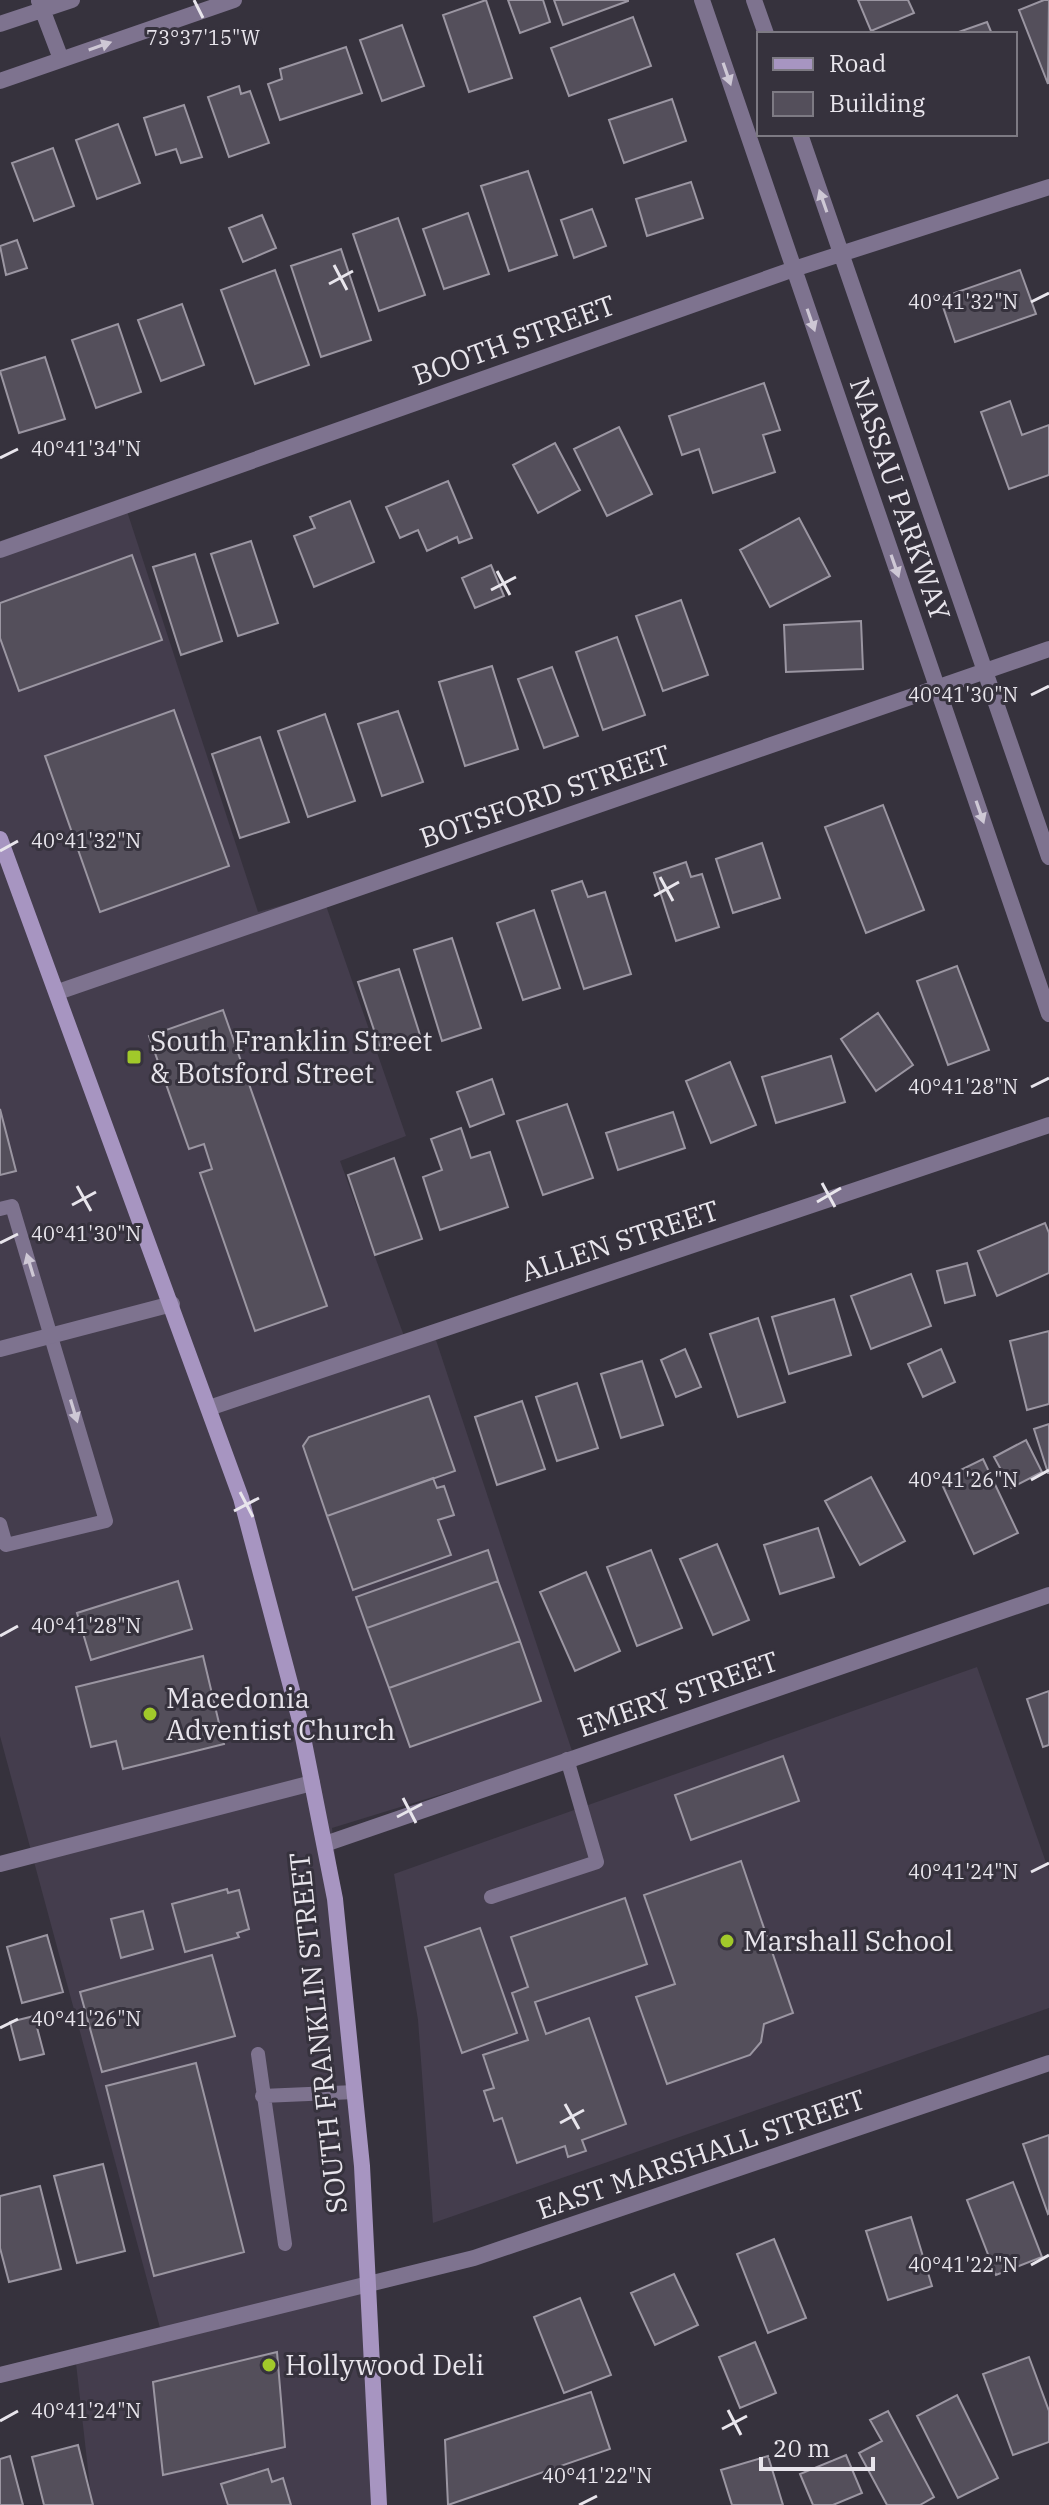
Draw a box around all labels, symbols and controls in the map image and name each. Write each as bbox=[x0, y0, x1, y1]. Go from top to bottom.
text: 73°37'15"W bbox=[146, 24, 260, 51]
legend bbox=[757, 32, 1017, 136]
one-way arrow bbox=[88, 39, 112, 51]
text: Road bbox=[829, 47, 886, 79]
one-way arrow bbox=[721, 62, 734, 86]
text: Building bbox=[829, 87, 925, 119]
one-way arrow bbox=[817, 189, 829, 213]
street label: BOOTH STREET bbox=[407, 286, 620, 393]
text: 40°41'32"N bbox=[908, 288, 1018, 315]
one-way arrow bbox=[806, 308, 818, 332]
street label: NASSAU PARKWAY bbox=[842, 373, 959, 625]
text: 40°41'34"N bbox=[31, 435, 141, 462]
one-way arrow bbox=[890, 554, 902, 578]
text: 40°41'30"N bbox=[908, 681, 1018, 708]
street label: BOTSFORD STREET bbox=[415, 735, 675, 856]
one-way arrow bbox=[974, 800, 986, 824]
text: 40°41'32"N bbox=[31, 827, 141, 854]
place label: South Franklin Street & Botsford Street bbox=[150, 1022, 433, 1091]
marker: South Franklin Street & Botsford Street bbox=[125, 1048, 143, 1066]
text: 40°41'28"N bbox=[908, 1073, 1018, 1100]
street label: ALLEN STREET bbox=[516, 1191, 724, 1290]
text: 40°41'30"N bbox=[31, 1220, 141, 1247]
one-way arrow bbox=[23, 1253, 36, 1277]
one-way arrow bbox=[68, 1399, 81, 1423]
text: 40°41'26"N bbox=[908, 1466, 1018, 1493]
text: 40°41'28"N bbox=[31, 1612, 141, 1639]
street label: EMERY STREET bbox=[573, 1642, 783, 1745]
place label: Macedonia Adventist Church bbox=[166, 1679, 396, 1748]
marker: Macedonia Adventist Church bbox=[141, 1705, 159, 1723]
street label: SOUTH FRANKLIN STREET bbox=[280, 1851, 355, 2216]
text: 40°41'24"N bbox=[908, 1858, 1018, 1885]
place label: Marshall School bbox=[743, 1922, 953, 1959]
marker: Marshall School bbox=[718, 1932, 736, 1950]
text: 40°41'26"N bbox=[31, 2005, 141, 2032]
street label: EAST MARSHALL STREET bbox=[532, 2080, 870, 2227]
text: 40°41'22"N bbox=[908, 2251, 1018, 2278]
place label: Hollywood Deli bbox=[285, 2346, 484, 2383]
marker: Hollywood Deli bbox=[260, 2356, 278, 2374]
text: 40°41'24"N bbox=[31, 2397, 141, 2424]
scale bar bbox=[761, 2421, 873, 2471]
text: 20 m bbox=[773, 2432, 830, 2464]
text: 40°41'22"N bbox=[542, 2462, 652, 2489]

